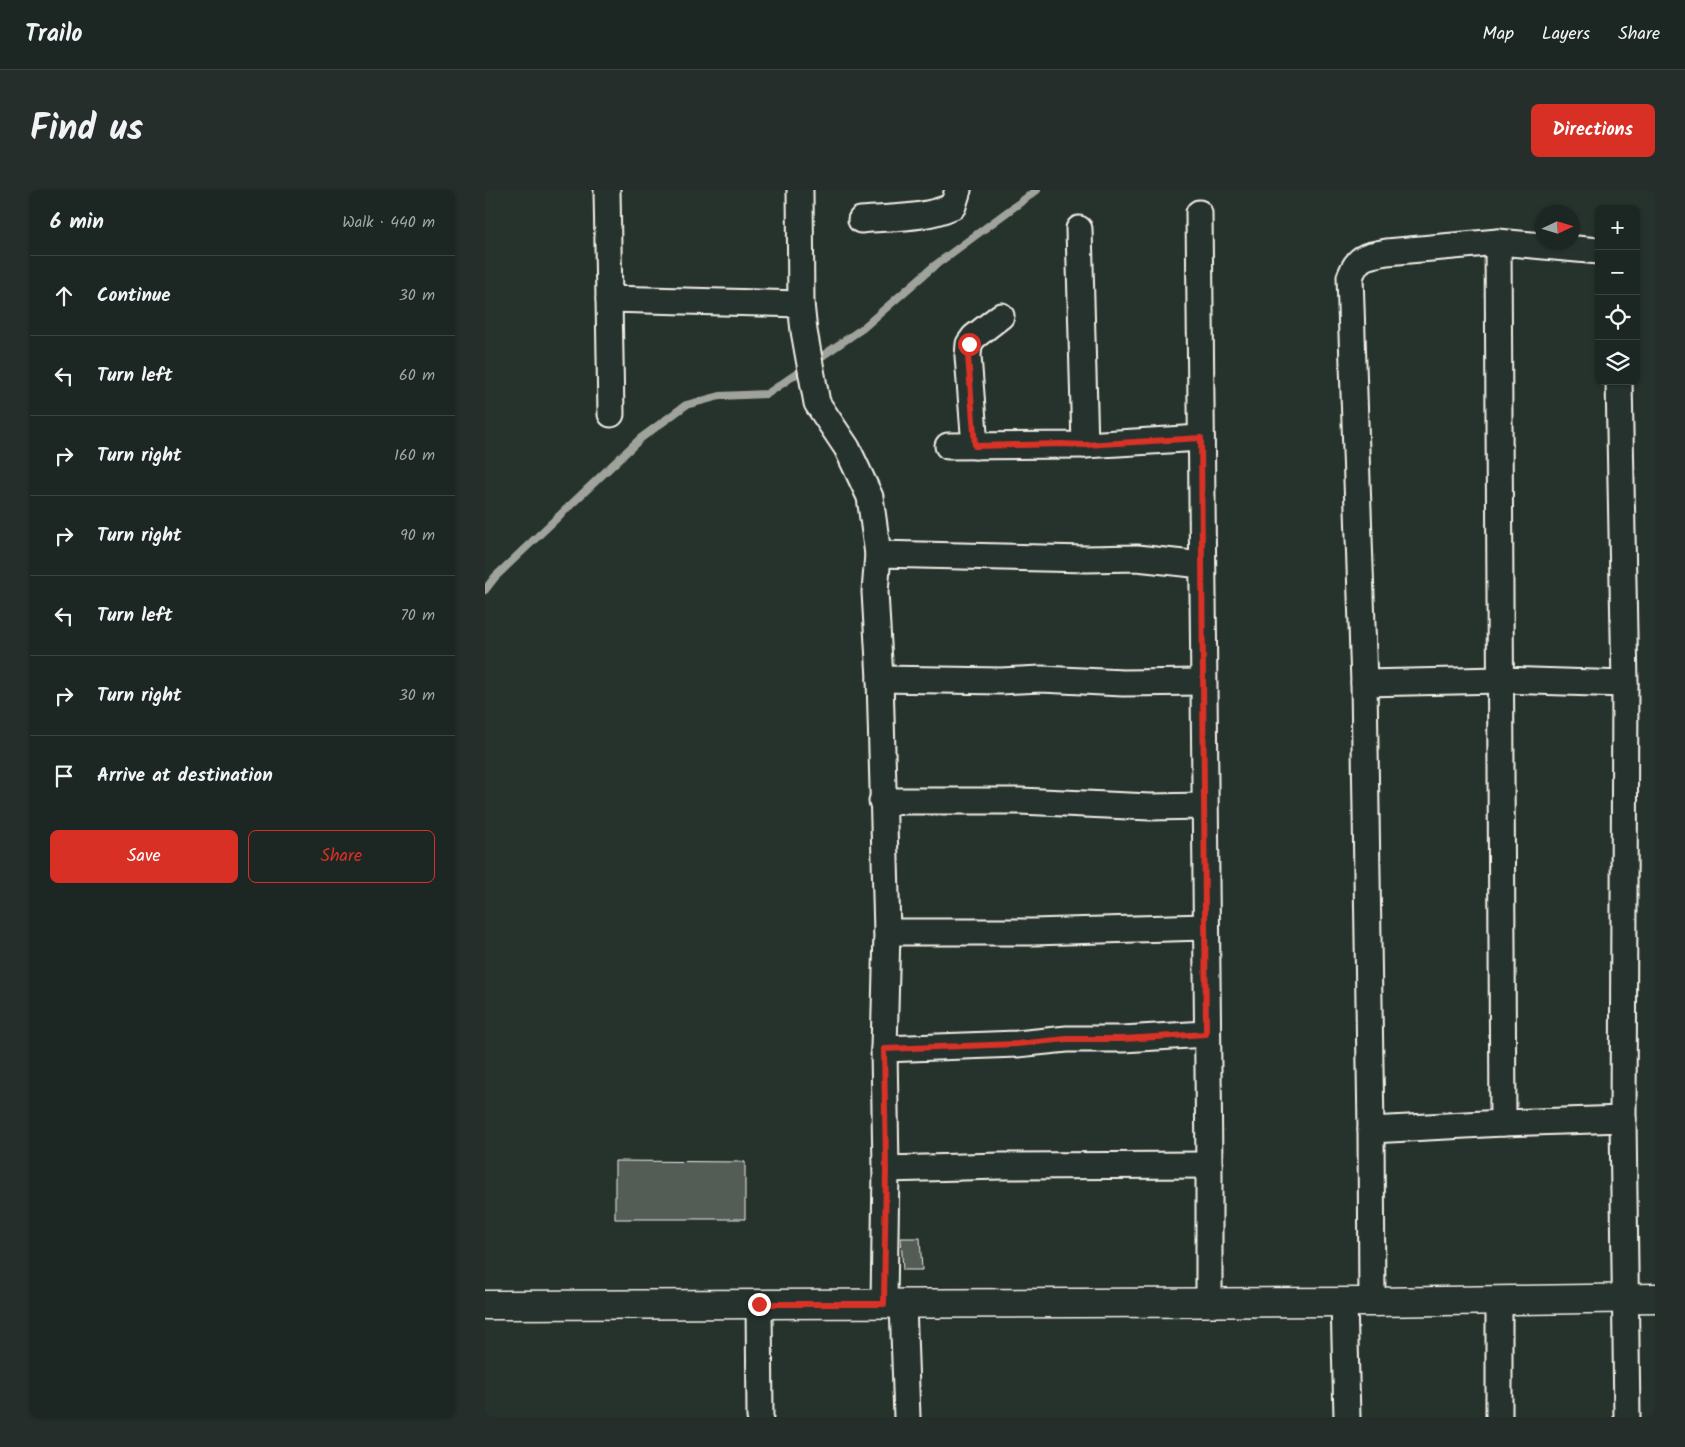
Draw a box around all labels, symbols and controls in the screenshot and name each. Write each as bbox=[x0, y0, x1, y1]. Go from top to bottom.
text: Trailo bbox=[25, 15, 83, 54]
text: Map bbox=[1483, 20, 1514, 49]
text: Layers bbox=[1542, 20, 1590, 49]
text: Share bbox=[1618, 20, 1660, 49]
text: Find us bbox=[30, 102, 143, 158]
button: Directions bbox=[1531, 104, 1655, 157]
north arrow bbox=[1535, 205, 1580, 250]
map controls bbox=[1595, 205, 1640, 385]
button: + bbox=[1595, 205, 1640, 250]
text: 6 min bbox=[50, 206, 104, 239]
text: Walk · 440 m bbox=[342, 210, 435, 235]
button: − bbox=[1595, 250, 1640, 295]
text: Continue bbox=[97, 281, 170, 311]
icon: ahead bbox=[50, 282, 78, 310]
text: 30 m bbox=[399, 283, 435, 308]
button: locate bbox=[1595, 295, 1640, 340]
route start bbox=[958, 333, 981, 356]
button: layers bbox=[1595, 340, 1640, 385]
text: Turn left bbox=[97, 361, 172, 391]
icon: left bbox=[50, 362, 78, 390]
text: 60 m bbox=[399, 363, 435, 388]
text: Turn right bbox=[97, 441, 182, 471]
icon: right bbox=[50, 442, 78, 470]
text: 160 m bbox=[394, 443, 435, 468]
text: Turn right bbox=[97, 521, 182, 551]
icon: right bbox=[50, 522, 78, 550]
text: 90 m bbox=[400, 523, 435, 548]
text: Turn left bbox=[97, 601, 172, 631]
icon: left bbox=[50, 602, 78, 630]
text: 70 m bbox=[400, 603, 435, 628]
text: Turn right bbox=[97, 681, 182, 711]
icon: right bbox=[50, 682, 78, 710]
text: 30 m bbox=[399, 683, 435, 708]
text: Arrive at destination bbox=[97, 761, 273, 791]
icon: arrive bbox=[50, 762, 78, 790]
button: Save bbox=[50, 830, 238, 883]
button: Share bbox=[248, 830, 435, 883]
route end bbox=[748, 1293, 771, 1316]

